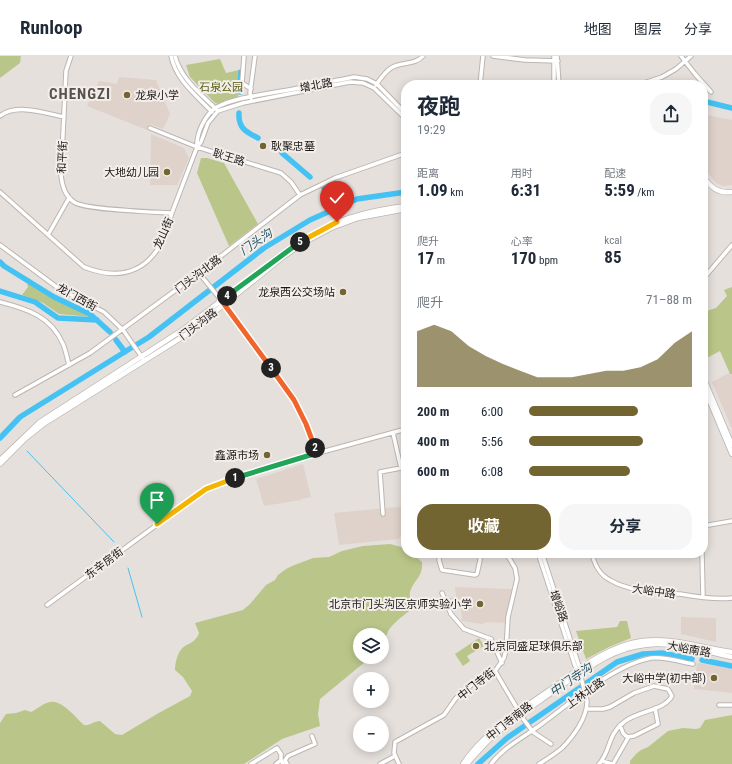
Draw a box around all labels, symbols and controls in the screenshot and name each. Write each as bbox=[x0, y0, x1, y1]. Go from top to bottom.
text: Runloop bbox=[20, 16, 82, 39]
text: 地图 bbox=[584, 21, 612, 37]
text: 图层 bbox=[634, 21, 662, 37]
text: 分享 bbox=[684, 21, 712, 37]
street label: 增北路 bbox=[299, 76, 334, 95]
park label: 石泉公园 bbox=[199, 81, 243, 94]
district label: CHENGZI bbox=[49, 85, 111, 103]
place label: 龙泉小学 bbox=[135, 89, 179, 102]
marker: 龙泉小学 bbox=[122, 90, 132, 100]
button: share bbox=[650, 93, 692, 135]
text: 夜跑 bbox=[417, 94, 461, 119]
text: 19:29 bbox=[417, 122, 446, 137]
street label: 和平街 bbox=[55, 140, 70, 174]
place label: 耿聚忠墓 bbox=[271, 140, 315, 153]
marker: 耿聚忠墓 bbox=[258, 141, 268, 151]
street label: 耿王路 bbox=[211, 146, 247, 169]
place label: 大地幼儿园 bbox=[104, 166, 159, 179]
marker: 大地幼儿园 bbox=[162, 167, 172, 177]
text: 距离 bbox=[417, 167, 439, 180]
text: 用时 bbox=[511, 167, 533, 180]
text: 配速 bbox=[604, 167, 626, 180]
text: 1.09 bbox=[417, 180, 448, 200]
text: 6:31 bbox=[511, 180, 541, 200]
text: 5:59 bbox=[604, 180, 635, 200]
pin bbox=[320, 181, 354, 222]
text: km bbox=[448, 186, 463, 199]
text: /km bbox=[635, 186, 655, 199]
icon: check bbox=[326, 187, 348, 209]
street label: 龙山街 bbox=[151, 215, 176, 251]
water label: 门头沟 bbox=[237, 225, 276, 258]
pin: 5 bbox=[290, 232, 310, 252]
text: kcal bbox=[604, 234, 622, 247]
text: 5 bbox=[297, 235, 303, 248]
text: 爬升 bbox=[417, 235, 439, 248]
text: 心率 bbox=[511, 235, 533, 248]
text: 85 bbox=[604, 247, 622, 267]
text: 17 bbox=[417, 248, 434, 268]
text: 170 bbox=[511, 248, 536, 268]
street label: 门头沟北路 bbox=[172, 253, 224, 296]
text: m bbox=[434, 254, 445, 267]
text: bpm bbox=[536, 254, 558, 267]
street label: 龙门西街 bbox=[54, 281, 99, 314]
pin: 4 bbox=[217, 286, 237, 306]
place label: 龙泉西公交场站 bbox=[258, 286, 335, 299]
marker: 龙泉西公交场站 bbox=[338, 287, 348, 297]
text: 4 bbox=[224, 289, 230, 302]
text: 71–88 m bbox=[646, 292, 692, 307]
text: 爬升 bbox=[417, 295, 443, 310]
street label: 门头沟路 bbox=[177, 306, 220, 343]
pin: 3 bbox=[261, 358, 281, 378]
text: 3 bbox=[268, 361, 274, 374]
text: 200 m bbox=[417, 404, 449, 419]
text: 6:00 bbox=[481, 404, 503, 419]
text: 400 m bbox=[417, 434, 449, 449]
text: 5:56 bbox=[481, 434, 503, 449]
pin: 2 bbox=[305, 438, 325, 458]
text: 2 bbox=[312, 441, 318, 454]
place label: 鑫源市场 bbox=[215, 449, 259, 462]
marker: 鑫源市场 bbox=[262, 450, 272, 460]
text: 600 m bbox=[417, 464, 449, 479]
text: 6:08 bbox=[481, 464, 503, 479]
pin: 1 bbox=[225, 468, 245, 488]
text: 1 bbox=[232, 471, 238, 484]
pin bbox=[140, 483, 174, 524]
icon: arrive bbox=[146, 489, 168, 511]
button: 收藏 bbox=[417, 504, 551, 550]
button: 分享 bbox=[559, 504, 692, 550]
street label: 东辛房街 bbox=[83, 545, 126, 582]
street label: 大峪中路 bbox=[631, 582, 677, 601]
street label: 增峪路 bbox=[547, 588, 570, 624]
place label: 北京市门头沟区京师实验小学 bbox=[329, 598, 472, 611]
marker: 北京市门头沟区京师实验小学 bbox=[475, 599, 485, 609]
map controls bbox=[353, 628, 389, 752]
button: layers bbox=[353, 628, 389, 664]
street label: 大峪南路 bbox=[666, 639, 712, 660]
place label: 北京同盛足球俱乐部 bbox=[484, 640, 583, 653]
marker: 北京同盛足球俱乐部 bbox=[471, 641, 481, 651]
water label: 中门寺沟 bbox=[547, 660, 596, 699]
street label: 中门寺街 bbox=[455, 666, 498, 703]
button: + bbox=[353, 672, 389, 708]
place label: 大峪中学(初中部) bbox=[622, 672, 706, 685]
marker: 大峪中学(初中部) bbox=[709, 673, 719, 683]
street label: 上林北路 bbox=[564, 675, 607, 711]
street label: 中门寺南路 bbox=[484, 699, 535, 743]
button: − bbox=[353, 716, 389, 752]

